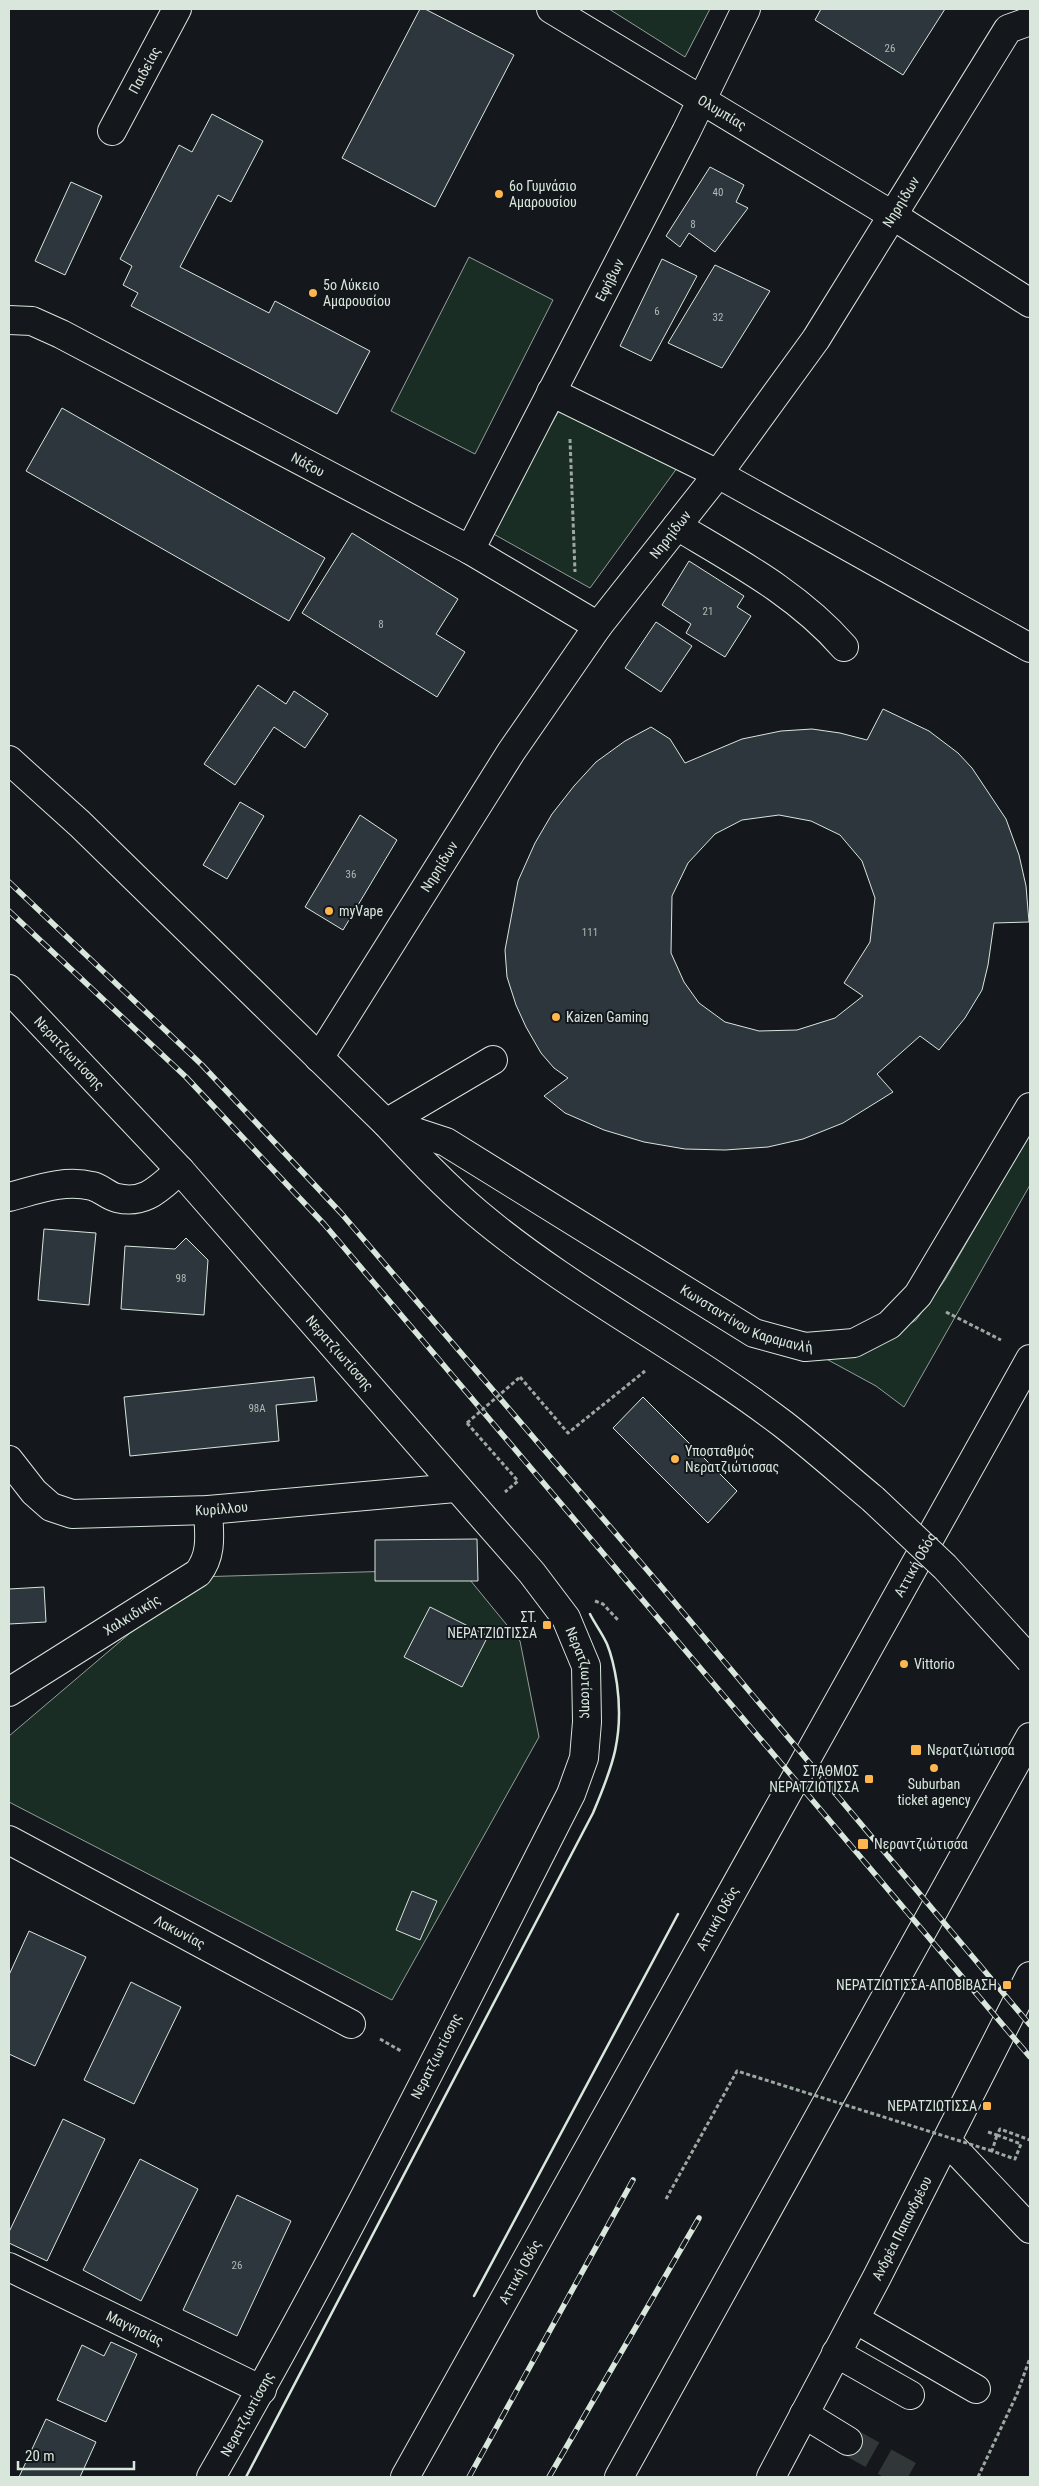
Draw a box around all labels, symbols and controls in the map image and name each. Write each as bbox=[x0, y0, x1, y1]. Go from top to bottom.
house number: 26 bbox=[885, 42, 895, 55]
street label: Παιδείας bbox=[125, 44, 164, 96]
street label: Ολυμπίας bbox=[695, 92, 749, 133]
street label: Νηρηίδων bbox=[879, 174, 923, 230]
place label: 6ο Γυμνάσιο Αμαρουσίου bbox=[509, 178, 577, 210]
house number: 40 bbox=[713, 186, 723, 199]
marker: 6ο Γυμνάσιο Αμαρουσίου bbox=[493, 188, 505, 200]
house number: 8 bbox=[690, 218, 696, 231]
street label: Εφήβων bbox=[592, 256, 627, 304]
place label: 5ο Λύκειο Αμαρουσίου bbox=[323, 277, 391, 309]
marker: 5ο Λύκειο Αμαρουσίου bbox=[307, 287, 319, 299]
house number: 6 bbox=[654, 305, 660, 318]
house number: 32 bbox=[713, 311, 723, 324]
street label: Νάξου bbox=[288, 449, 328, 480]
street label: Νηρηίδων bbox=[646, 507, 694, 562]
house number: 21 bbox=[703, 605, 713, 618]
house number: 8 bbox=[378, 618, 384, 631]
street label: Νηρηίδων bbox=[417, 838, 461, 895]
house number: 36 bbox=[346, 868, 356, 881]
place label: myVape bbox=[339, 903, 384, 919]
marker: myVape bbox=[323, 905, 335, 917]
house number: 111 bbox=[582, 926, 598, 939]
place label: Kaizen Gaming bbox=[566, 1009, 649, 1025]
marker: Kaizen Gaming bbox=[550, 1011, 562, 1023]
street label: Νερατζιωτίσσης bbox=[31, 1013, 108, 1093]
house number: 98 bbox=[176, 1272, 186, 1285]
street label: Κωνσταντίνου Καραμανλή bbox=[677, 1281, 813, 1355]
street label: Νερατζιωτίσσης bbox=[303, 1312, 377, 1394]
house number: 98Α bbox=[248, 1402, 266, 1415]
place label: Υποσταθμός Νερατζιώτισσας bbox=[685, 1443, 779, 1475]
marker: Υποσταθμός Νερατζιώτισσας bbox=[669, 1453, 681, 1465]
street label: Κυρίλλου bbox=[195, 1498, 249, 1518]
street label: Αττική Οδός bbox=[891, 1530, 939, 1600]
street label: Χαλκιδικής bbox=[100, 1591, 163, 1639]
place label: ΣΤ. ΝΕΡΑΤΖΙΩΤΙΣΣΑ bbox=[447, 1609, 537, 1641]
marker: ΣΤ. ΝΕΡΑΤΖΙΩΤΙΣΣΑ bbox=[541, 1619, 553, 1631]
street label: Νερατζιωτίσσης bbox=[563, 1624, 595, 1719]
place label: Vittorio bbox=[914, 1656, 955, 1672]
marker: Vittorio bbox=[898, 1658, 910, 1670]
place label: Νερατζιώτισσα bbox=[927, 1742, 1015, 1758]
marker: Νερατζιώτισσα bbox=[909, 1743, 923, 1757]
marker: Suburban ticket agency bbox=[928, 1762, 940, 1774]
place label: ΣΤΑΘΜΟΣ ΝΕΡΑΤΖΙΩΤΙΣΣΑ bbox=[769, 1763, 859, 1795]
marker: ΣΤΑΘΜΟΣ ΝΕΡΑΤΖΙΩΤΙΣΣΑ bbox=[863, 1773, 875, 1785]
place label: Suburban ticket agency bbox=[897, 1776, 971, 1808]
place label: Νεραντζιώτισσα bbox=[874, 1836, 968, 1852]
marker: Νεραντζιώτισσα bbox=[856, 1837, 870, 1851]
street label: Αττική Οδός bbox=[693, 1883, 742, 1953]
street label: Λακωνίας bbox=[152, 1912, 208, 1952]
place label: ΝΕΡΑΤΖΙΩΤΙΣΣΑ-ΑΠΟΒΙΒΑΣΗ bbox=[836, 1977, 997, 1993]
marker: ΝΕΡΑΤΖΙΩΤΙΣΣΑ-ΑΠΟΒΙΒΑΣΗ bbox=[1001, 1979, 1013, 1991]
street label: Νερατζιωτίσσης bbox=[407, 2010, 465, 2102]
place label: ΝΕΡΑΤΖΙΩΤΙΣΣΑ bbox=[887, 2098, 977, 2114]
marker: ΝΕΡΑΤΖΙΩΤΙΣΣΑ bbox=[981, 2100, 993, 2112]
street label: Ανδρέα Παπανδρέου bbox=[869, 2173, 935, 2283]
street label: Αττική Οδός bbox=[495, 2237, 544, 2307]
house number: 26 bbox=[232, 2259, 242, 2272]
street label: Μαγνησίας bbox=[104, 2308, 166, 2349]
street label: Νερατζιωτίσσης bbox=[217, 2369, 277, 2459]
scale bar bbox=[18, 2438, 134, 2470]
text: 20 m bbox=[25, 2447, 55, 2465]

